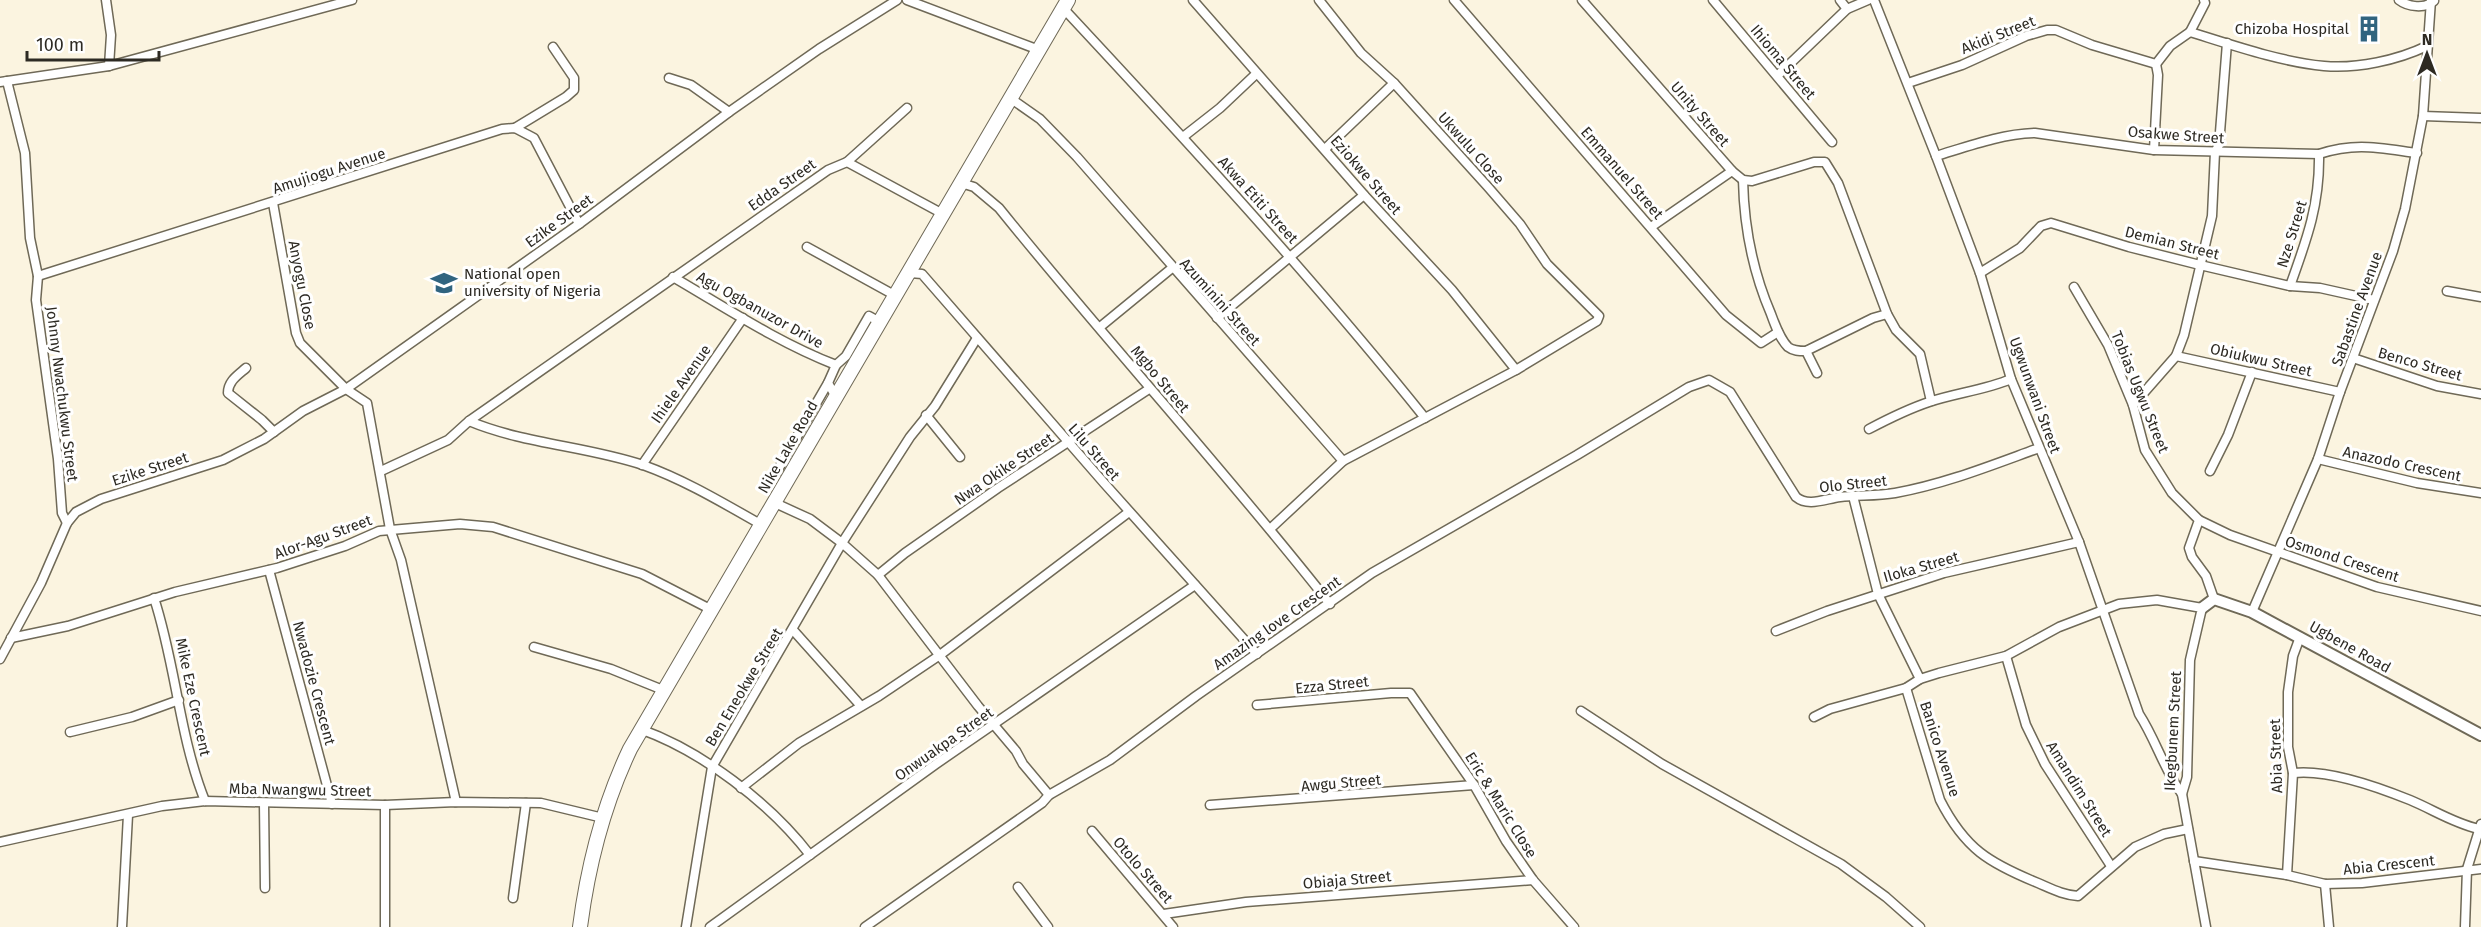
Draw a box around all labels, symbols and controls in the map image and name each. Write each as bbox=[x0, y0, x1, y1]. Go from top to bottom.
street label: Akidi Street bbox=[1958, 12, 2038, 58]
building icon: Chizoba Hospital bbox=[2354, 14, 2384, 44]
place label: Chizoba Hospital bbox=[2235, 20, 2350, 38]
street label: Ihioma Street bbox=[1747, 21, 1820, 103]
scale bar bbox=[27, 24, 159, 62]
north arrow bbox=[2397, 24, 2457, 84]
text: N bbox=[2422, 30, 2432, 49]
text: 100 m bbox=[36, 34, 84, 56]
street label: Unity Street bbox=[1667, 78, 1734, 151]
street label: Ukwulu Close bbox=[1434, 108, 1508, 188]
street label: Emmanuel Street bbox=[1577, 123, 1667, 223]
street label: Osakwe Street bbox=[2127, 123, 2225, 147]
street label: Eziokwe Street bbox=[1327, 132, 1406, 219]
street label: Amujiogu Avenue bbox=[270, 144, 388, 198]
street label: Akwa Etiti Street bbox=[1214, 153, 1302, 248]
street label: Edda Street bbox=[745, 155, 820, 215]
street label: Ezike Street bbox=[522, 190, 597, 252]
street label: Nze Street bbox=[2273, 198, 2311, 270]
street label: Demian Street bbox=[2123, 223, 2222, 264]
street label: Anyogu Close bbox=[285, 239, 319, 331]
street label: Sabastine Avenue bbox=[2328, 249, 2386, 369]
street label: Azuminini Street bbox=[1176, 255, 1264, 350]
place label: National open university of Nigeria bbox=[464, 265, 601, 300]
school or university icon: National open university of Nigeria bbox=[429, 268, 459, 298]
street label: Agu Ogbanuzor Drive bbox=[694, 268, 826, 352]
street label: Johnny Nwachukwu Street bbox=[42, 305, 82, 483]
street label: Tobias Ugwu Street bbox=[2107, 328, 2173, 456]
street label: Ugwunwani Street bbox=[2006, 334, 2065, 456]
street label: Obiukwu Street bbox=[2208, 340, 2314, 381]
street label: Ihiele Avenue bbox=[647, 341, 715, 427]
street label: Mgbo Street bbox=[1127, 342, 1194, 417]
street label: Benco Street bbox=[2376, 343, 2465, 385]
street label: Nike Lake Road bbox=[754, 397, 822, 497]
street label: Lilu Street bbox=[1064, 420, 1124, 485]
street label: Nwa Okike Street bbox=[951, 429, 1057, 509]
street label: Anazodo Crescent bbox=[2341, 443, 2463, 485]
street label: Ezike Street bbox=[110, 448, 191, 490]
street label: Olo Street bbox=[1818, 471, 1888, 497]
street label: Alor-Agu Street bbox=[272, 511, 375, 563]
street label: Osmond Crescent bbox=[2283, 532, 2402, 586]
street label: Iloka Street bbox=[1881, 547, 1961, 586]
street label: Amazing love Crescent bbox=[1210, 572, 1345, 674]
street label: Ugbene Road bbox=[2306, 617, 2394, 677]
street label: Nwadozie Crescent bbox=[289, 619, 339, 747]
street label: Ben Eneokwe Street bbox=[702, 624, 787, 749]
street label: Mike Eze Crescent bbox=[172, 636, 214, 758]
street label: Ikegbunem Street bbox=[2161, 670, 2185, 791]
street label: Ezza Street bbox=[1294, 672, 1370, 698]
street label: Banico Avenue bbox=[1916, 699, 1964, 799]
street label: Onwuakpa Street bbox=[891, 703, 997, 785]
street label: Abia Street bbox=[2266, 718, 2286, 794]
street label: Amandim Street bbox=[2042, 738, 2116, 841]
street label: Eric & Maric Close bbox=[1461, 749, 1541, 861]
street label: Awgu Street bbox=[1300, 770, 1382, 795]
street label: Mba Nwangwu Street bbox=[229, 780, 372, 800]
street label: Otolo Street bbox=[1109, 833, 1177, 907]
street label: Abia Crescent bbox=[2342, 851, 2436, 879]
street label: Obiaja Street bbox=[1302, 867, 1392, 893]

